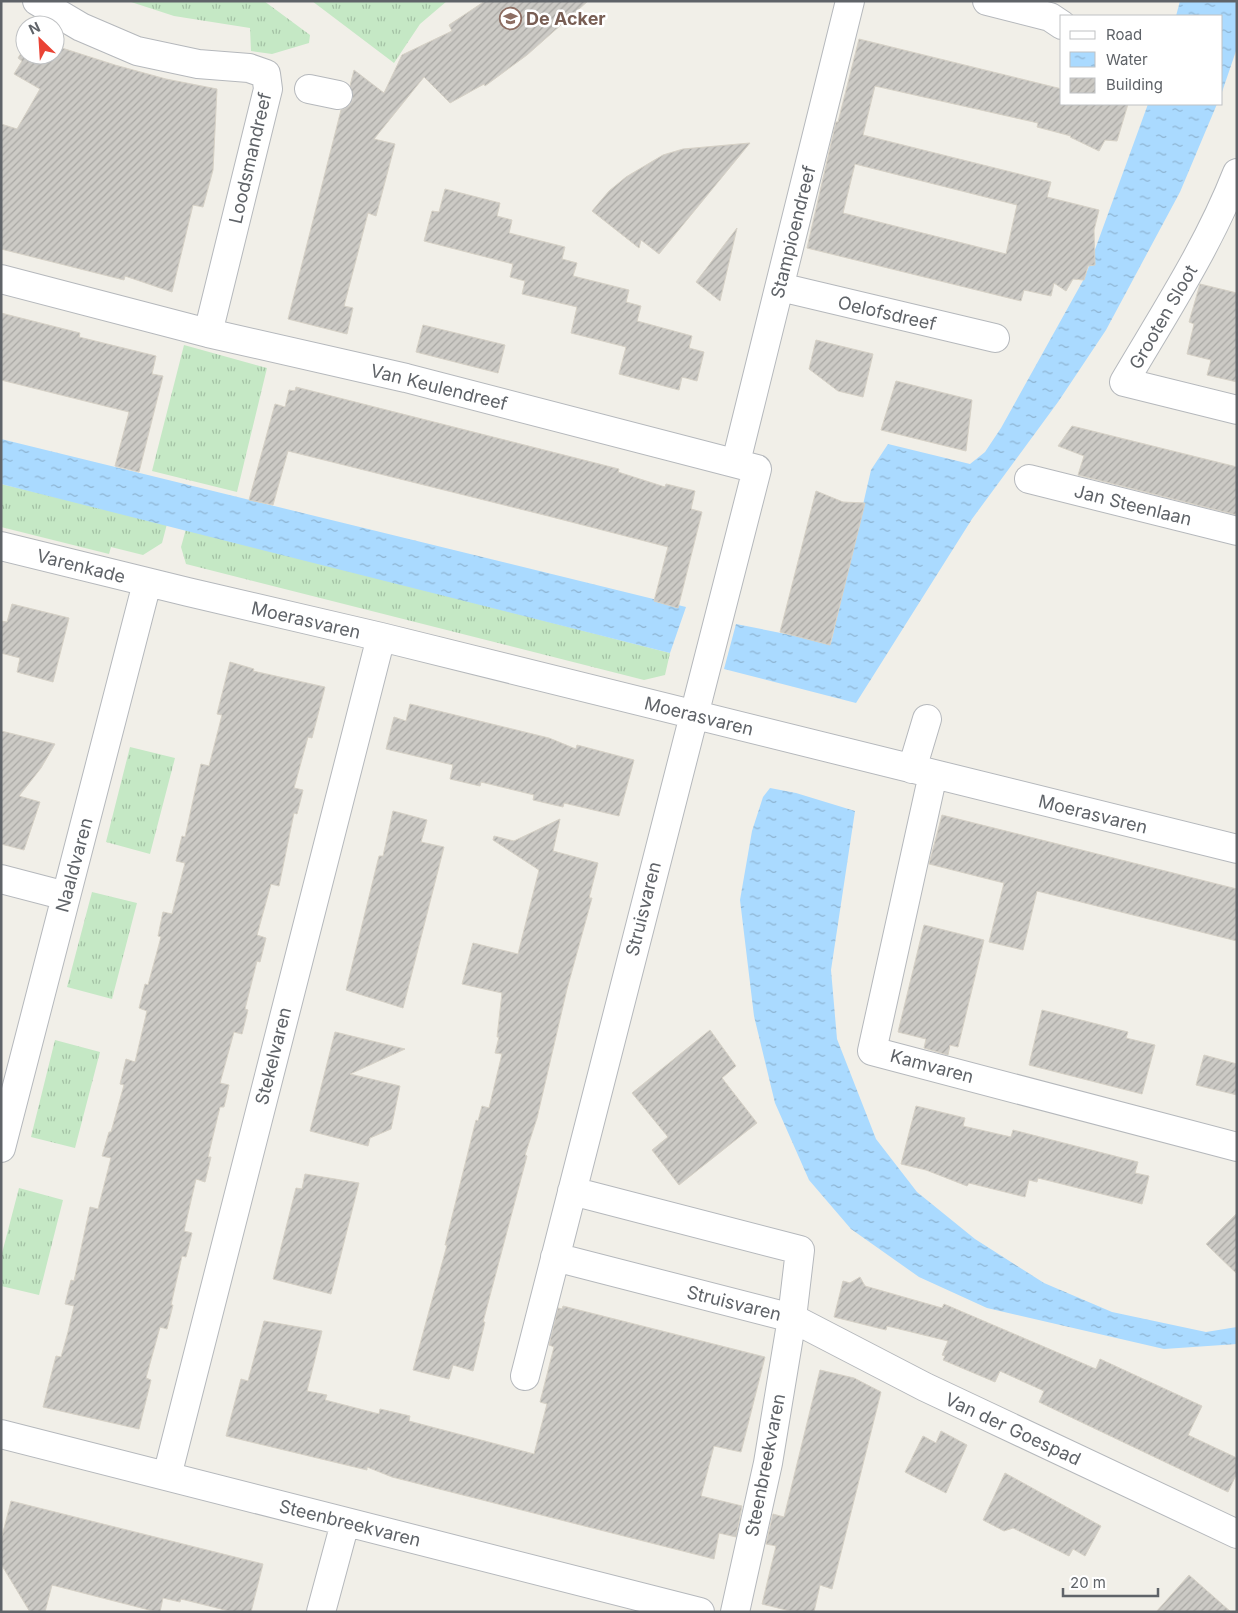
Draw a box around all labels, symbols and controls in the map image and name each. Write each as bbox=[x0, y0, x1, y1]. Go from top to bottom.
school or university icon: De Acker bbox=[498, 6, 522, 30]
place label: De Acker bbox=[526, 8, 606, 29]
north arrow bbox=[15, 15, 65, 65]
legend bbox=[1060, 15, 1223, 105]
text: N bbox=[26, 18, 43, 38]
text: Road bbox=[1106, 25, 1142, 44]
text: Water bbox=[1106, 50, 1148, 69]
text: Building bbox=[1106, 75, 1163, 94]
street label: Loodsmandreef bbox=[225, 90, 275, 226]
street label: Stampioendreef bbox=[766, 163, 820, 300]
street label: Grooten Sloot bbox=[1125, 261, 1201, 373]
street label: Oelofsdreef bbox=[836, 291, 939, 335]
street label: Van Keulendreef bbox=[368, 360, 510, 414]
street label: Jan Steenlaan bbox=[1072, 480, 1194, 530]
street label: Varenkade bbox=[34, 545, 128, 587]
street label: Moerasvaren bbox=[249, 597, 363, 643]
street label: Moerasvaren bbox=[642, 692, 756, 740]
street label: Moerasvaren bbox=[1036, 790, 1150, 838]
street label: Naaldvaren bbox=[51, 815, 97, 915]
street label: Struisvaren bbox=[621, 860, 665, 958]
street label: Stekelvaren bbox=[251, 1005, 295, 1107]
street label: Kamvaren bbox=[888, 1045, 976, 1087]
street label: Struisvaren bbox=[685, 1281, 783, 1325]
street label: Van der Goespad bbox=[942, 1388, 1084, 1470]
street label: Steenbreekvaren bbox=[741, 1392, 789, 1538]
street label: Steenbreekvaren bbox=[277, 1495, 423, 1551]
scale bar bbox=[1063, 1566, 1158, 1598]
text: 20 m bbox=[1070, 1573, 1106, 1592]

